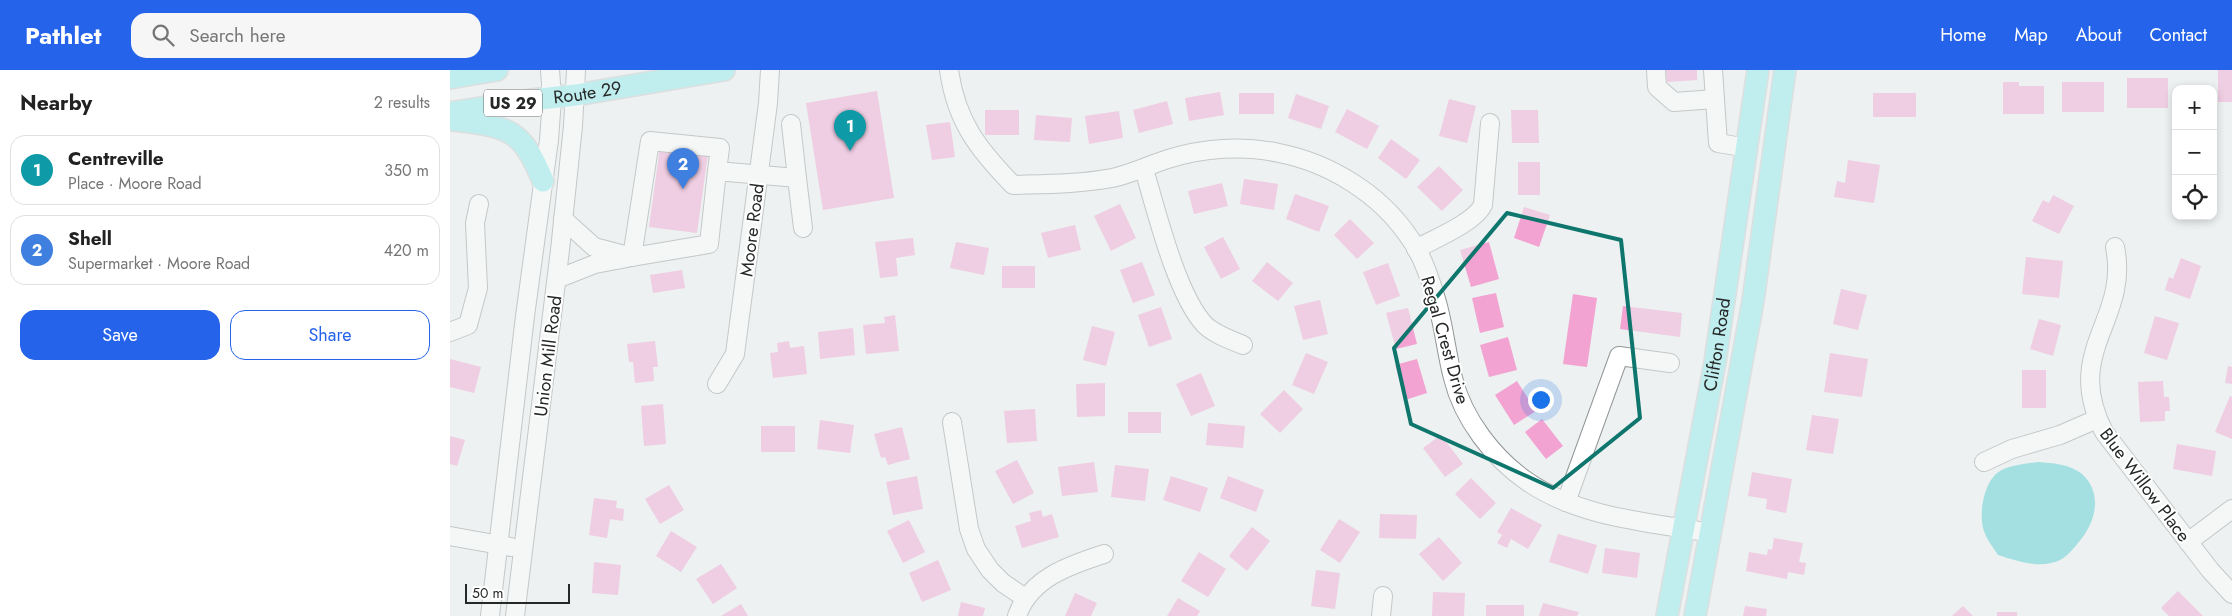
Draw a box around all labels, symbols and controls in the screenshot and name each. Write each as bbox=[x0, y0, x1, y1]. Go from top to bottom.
search box bbox=[131, 13, 481, 58]
text: Pathlet bbox=[25, 18, 101, 53]
icon: search bbox=[149, 21, 177, 49]
text: Search here bbox=[189, 22, 285, 49]
text: Home bbox=[1940, 22, 1986, 48]
text: Map bbox=[2014, 22, 2048, 48]
text: About bbox=[2076, 22, 2121, 48]
text: Contact bbox=[2149, 22, 2207, 48]
street label: Route 29 bbox=[552, 74, 624, 110]
map controls bbox=[2172, 85, 2217, 220]
button: + bbox=[2172, 85, 2217, 130]
text: Nearby bbox=[20, 88, 92, 118]
road number: US 29 bbox=[484, 89, 542, 116]
text: 2 results bbox=[374, 91, 430, 114]
pin: 1 bbox=[834, 110, 866, 151]
button: − bbox=[2172, 130, 2217, 175]
text: Centreville bbox=[68, 145, 164, 172]
pin: 2 bbox=[667, 148, 699, 189]
text: 1 bbox=[33, 159, 41, 182]
text: 350 m bbox=[384, 159, 429, 182]
text: Place · Moore Road bbox=[68, 172, 202, 195]
button: locate bbox=[2172, 175, 2217, 220]
street label: Moore Road bbox=[733, 182, 771, 278]
text: Shell bbox=[68, 225, 112, 252]
text: 2 bbox=[32, 239, 42, 262]
text: 420 m bbox=[384, 239, 429, 262]
text: Supermarket · Moore Road bbox=[68, 252, 250, 275]
street label: Regal Crest Drive bbox=[1414, 273, 1476, 407]
street label: Union Mill Road bbox=[528, 294, 568, 418]
street label: Clifton Road bbox=[1697, 296, 1737, 393]
button: Save bbox=[20, 310, 220, 360]
button: Share bbox=[230, 310, 430, 360]
your location bbox=[1528, 387, 1554, 413]
street label: Blue Willow Place bbox=[2093, 423, 2197, 547]
scale bar bbox=[465, 581, 570, 604]
text: 50 m bbox=[472, 583, 503, 603]

